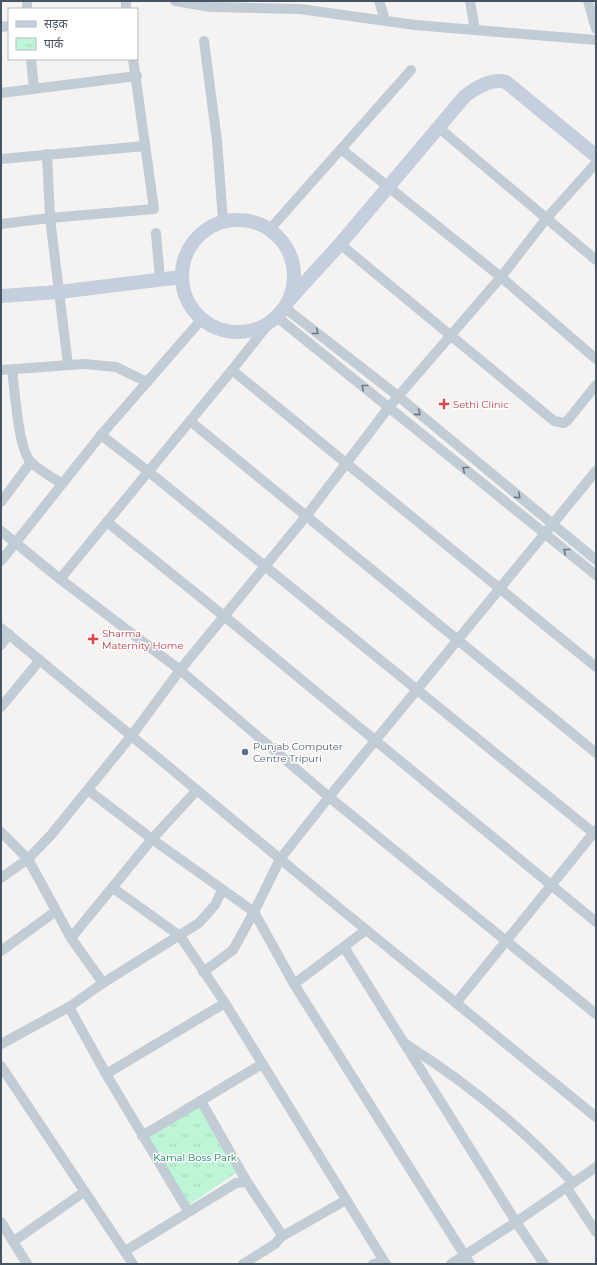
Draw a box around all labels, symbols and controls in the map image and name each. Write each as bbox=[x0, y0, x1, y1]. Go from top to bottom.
legend bbox=[8, 8, 138, 60]
text: सड़क bbox=[44, 16, 69, 31]
text: पार्क bbox=[44, 36, 64, 51]
one-way arrow bbox=[311, 328, 318, 335]
one-way arrow bbox=[362, 384, 369, 391]
marker: Sethi Clinic bbox=[438, 398, 450, 410]
place label: Sethi Clinic bbox=[453, 398, 509, 411]
one-way arrow bbox=[413, 408, 420, 415]
one-way arrow bbox=[462, 466, 470, 473]
one-way arrow bbox=[513, 491, 520, 498]
one-way arrow bbox=[563, 548, 570, 555]
place label: Sharma Maternity Home bbox=[102, 627, 183, 652]
marker: Sharma Maternity Home bbox=[87, 633, 99, 645]
place label: Punjab Computer Centre Tripuri bbox=[253, 740, 343, 765]
marker: Punjab Computer Centre Tripuri bbox=[240, 747, 250, 757]
park label: Kamal Boss Park bbox=[153, 1151, 237, 1164]

